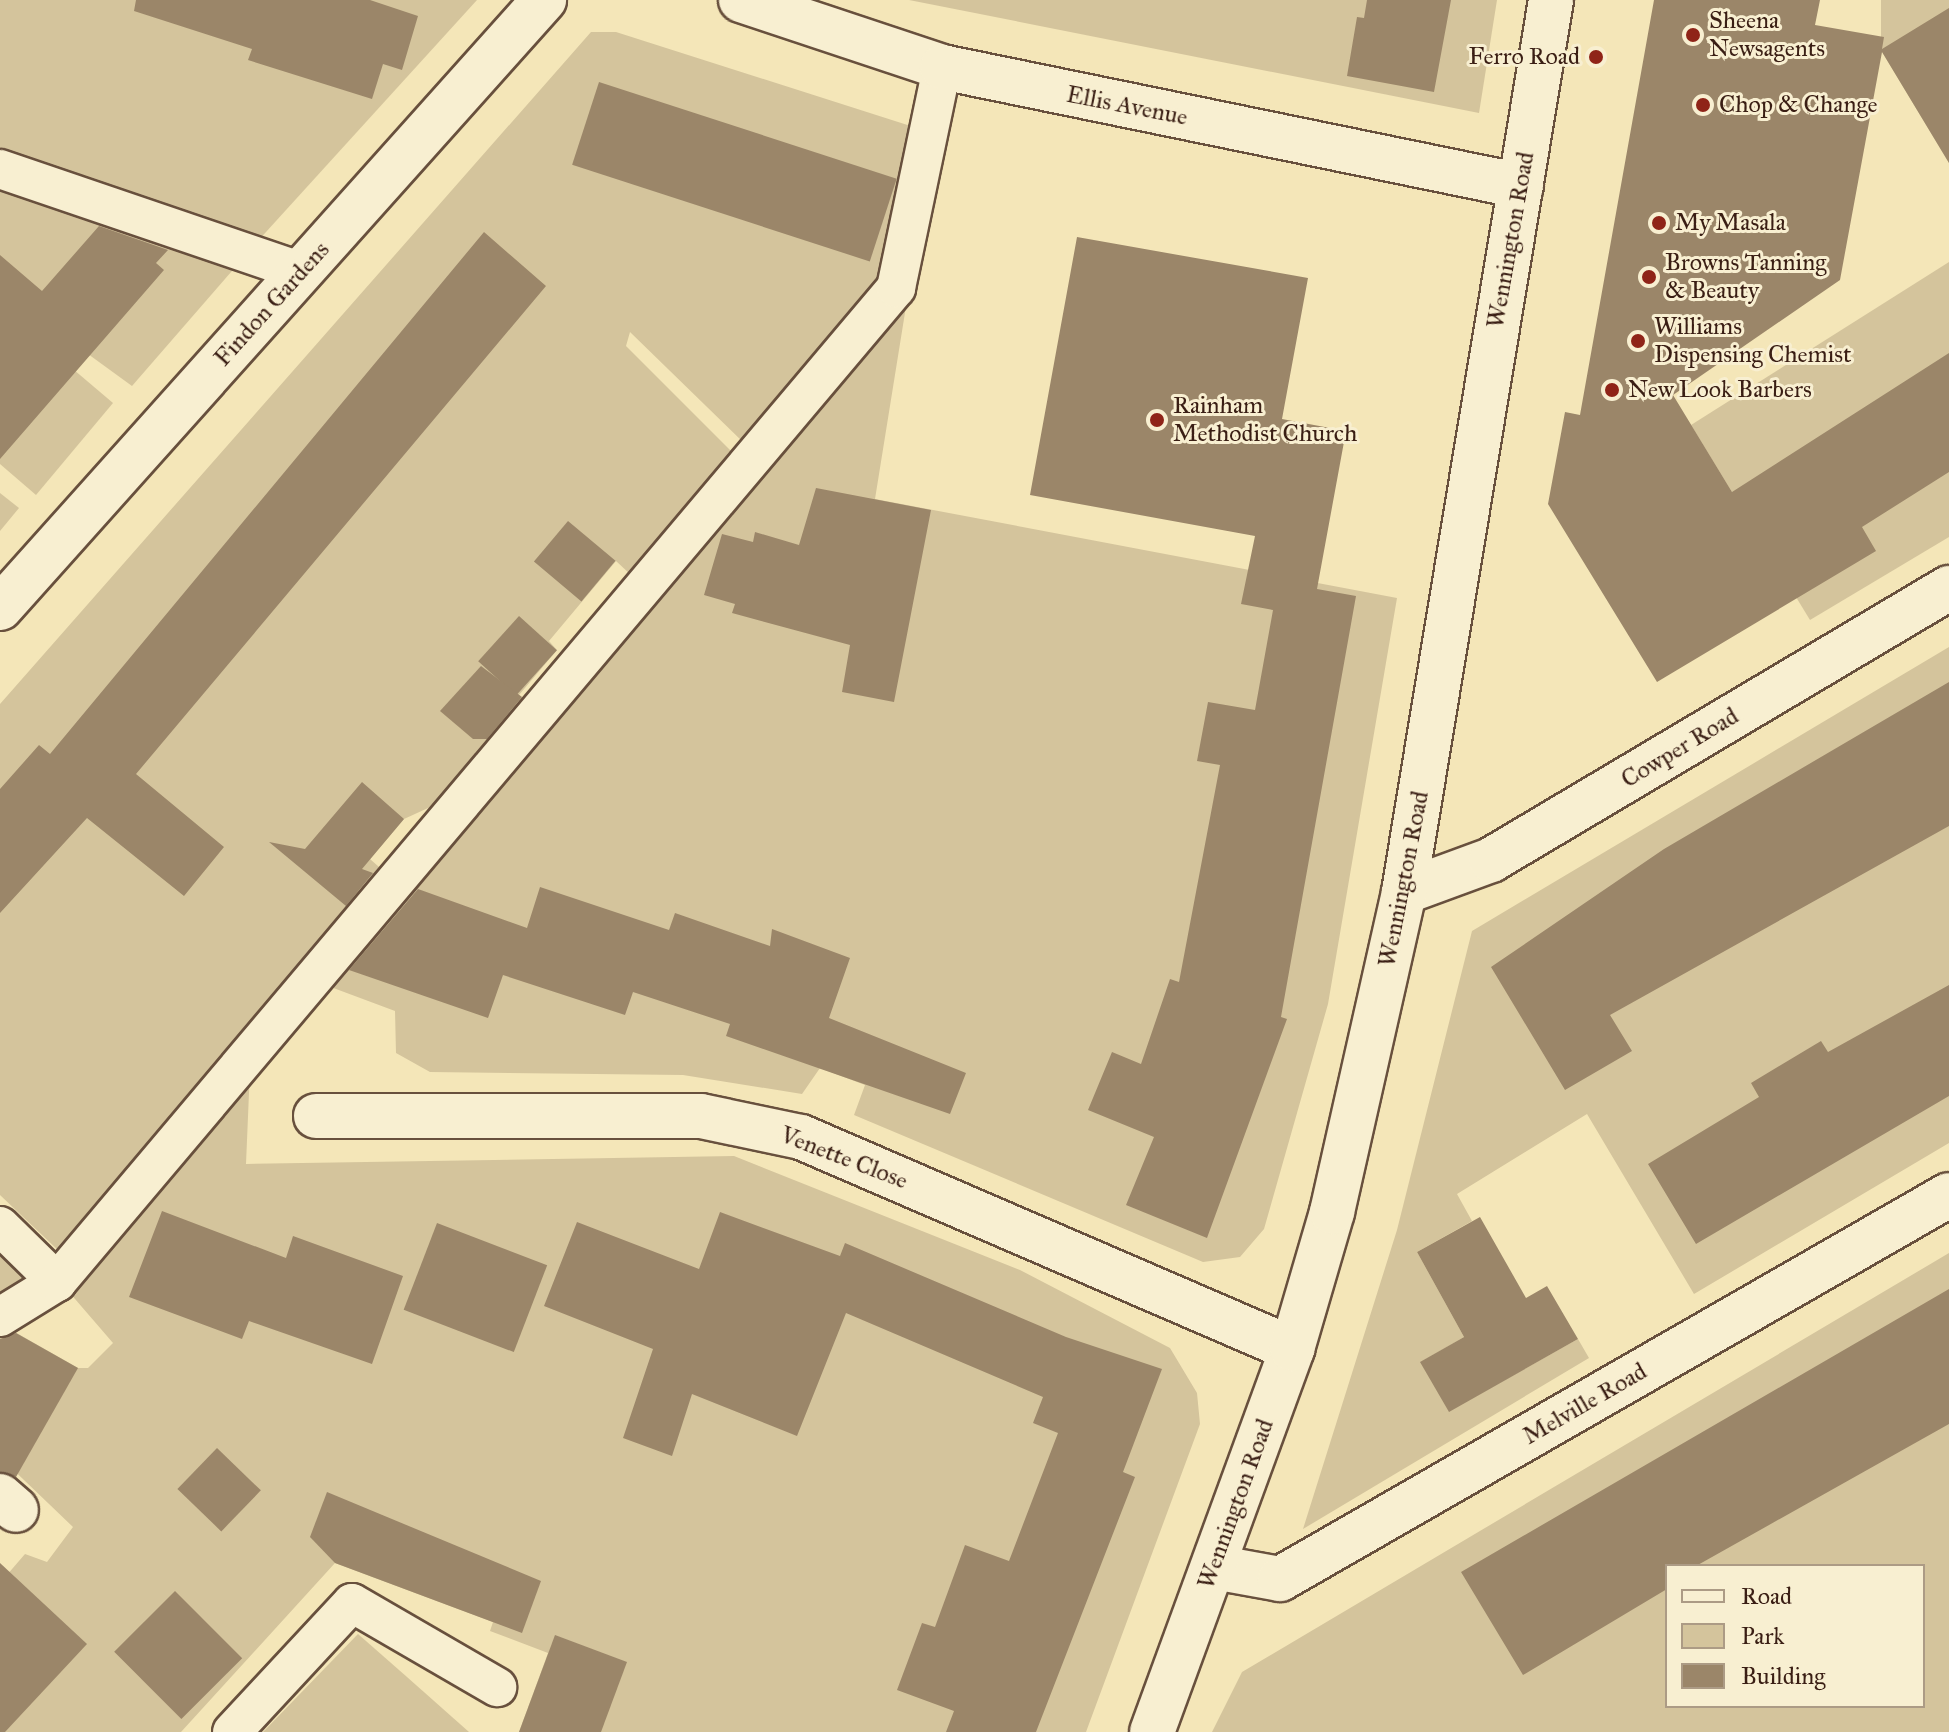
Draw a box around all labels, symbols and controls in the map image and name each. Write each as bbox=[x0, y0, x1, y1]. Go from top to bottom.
place label: Sheena Newsagents bbox=[1709, 7, 1825, 63]
marker: Sheena Newsagents bbox=[1684, 26, 1702, 44]
place label: Ferro Road bbox=[1468, 43, 1580, 71]
marker: Ferro Road bbox=[1587, 48, 1605, 66]
street label: Ellis Avenue bbox=[1064, 80, 1190, 132]
place label: Chop & Change bbox=[1719, 91, 1878, 119]
marker: Chop & Change bbox=[1694, 96, 1712, 114]
street label: Wennington Road bbox=[1481, 150, 1541, 330]
place label: My Masala bbox=[1675, 209, 1786, 237]
marker: My Masala bbox=[1650, 214, 1668, 232]
street label: Findon Gardens bbox=[208, 236, 336, 372]
place label: Browns Tanning & Beauty bbox=[1665, 249, 1826, 305]
marker: Browns Tanning & Beauty bbox=[1640, 268, 1658, 286]
place label: Williams Dispensing Chemist bbox=[1654, 313, 1852, 369]
marker: Williams Dispensing Chemist bbox=[1629, 332, 1647, 350]
place label: New Look Barbers bbox=[1628, 376, 1812, 404]
marker: New Look Barbers bbox=[1603, 381, 1621, 399]
place label: Rainham Methodist Church bbox=[1173, 392, 1357, 448]
marker: Rainham Methodist Church bbox=[1148, 411, 1166, 429]
street label: Cowper Road bbox=[1616, 702, 1744, 794]
street label: Wennington Road bbox=[1373, 789, 1435, 969]
street label: Venette Close bbox=[776, 1121, 912, 1195]
street label: Melville Road bbox=[1518, 1357, 1652, 1451]
street label: Wennington Road bbox=[1192, 1415, 1280, 1593]
legend bbox=[1665, 1564, 1925, 1708]
text: Road bbox=[1741, 1581, 1792, 1611]
text: Park bbox=[1741, 1621, 1784, 1651]
text: Building bbox=[1741, 1661, 1826, 1691]

